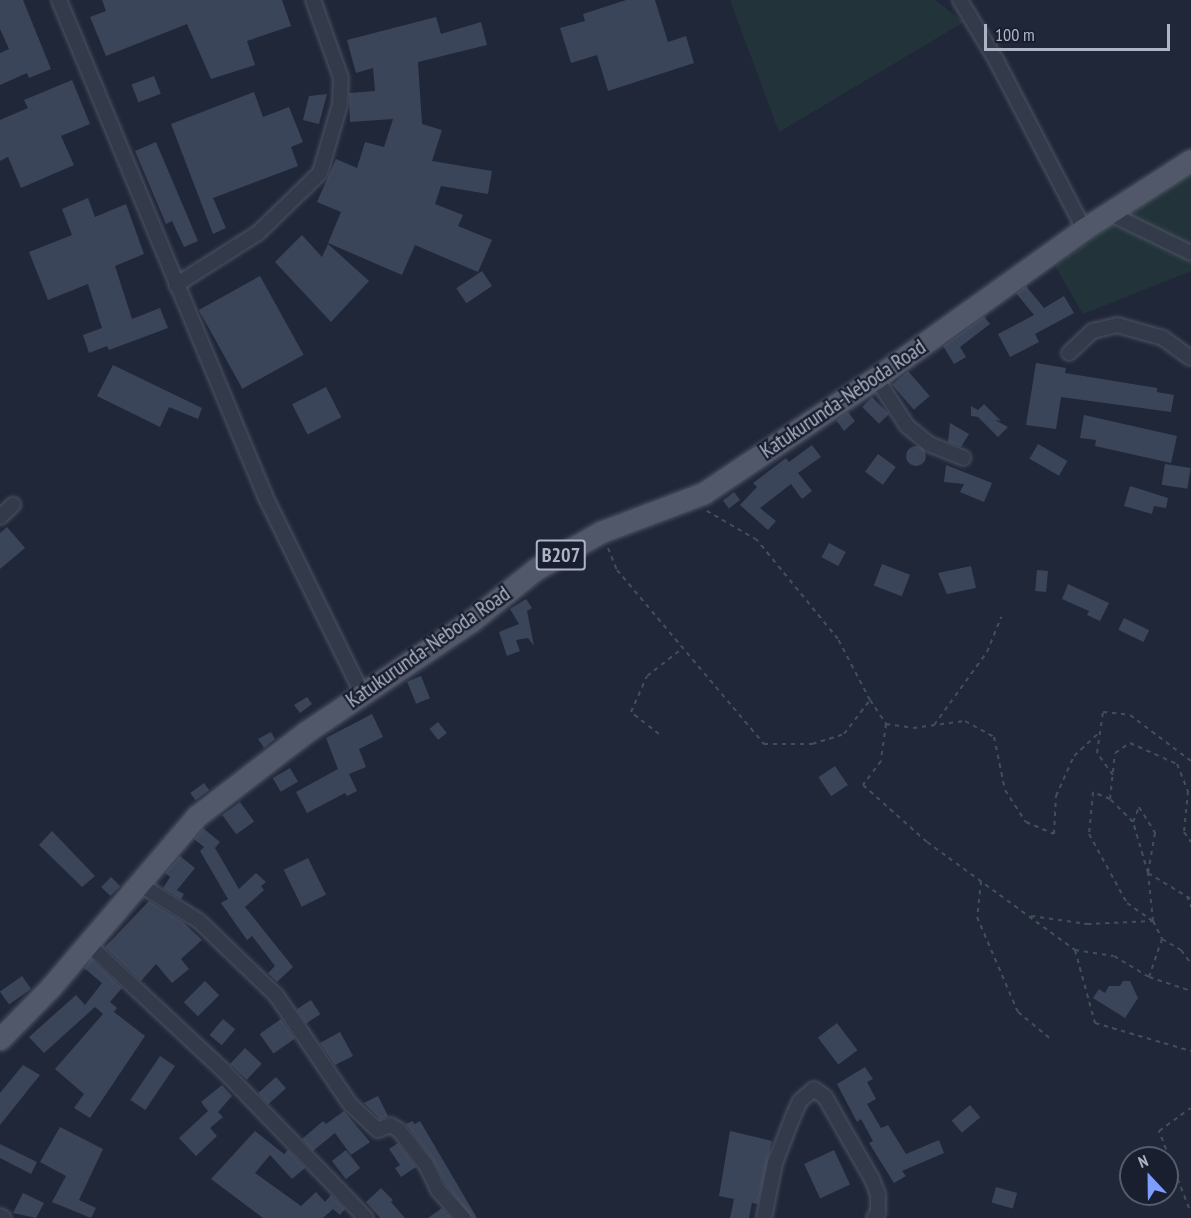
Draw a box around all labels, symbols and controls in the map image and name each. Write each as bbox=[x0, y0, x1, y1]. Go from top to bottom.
scale bar bbox=[987, 12, 1173, 50]
text: 100 m bbox=[995, 23, 1035, 46]
street label: Katukurunda-Neboda Road bbox=[756, 334, 930, 464]
road number: B207 bbox=[536, 538, 586, 572]
street label: Katukurunda-Neboda Road bbox=[341, 581, 515, 713]
north arrow bbox=[1119, 1146, 1179, 1206]
text: N bbox=[1135, 1150, 1151, 1172]

